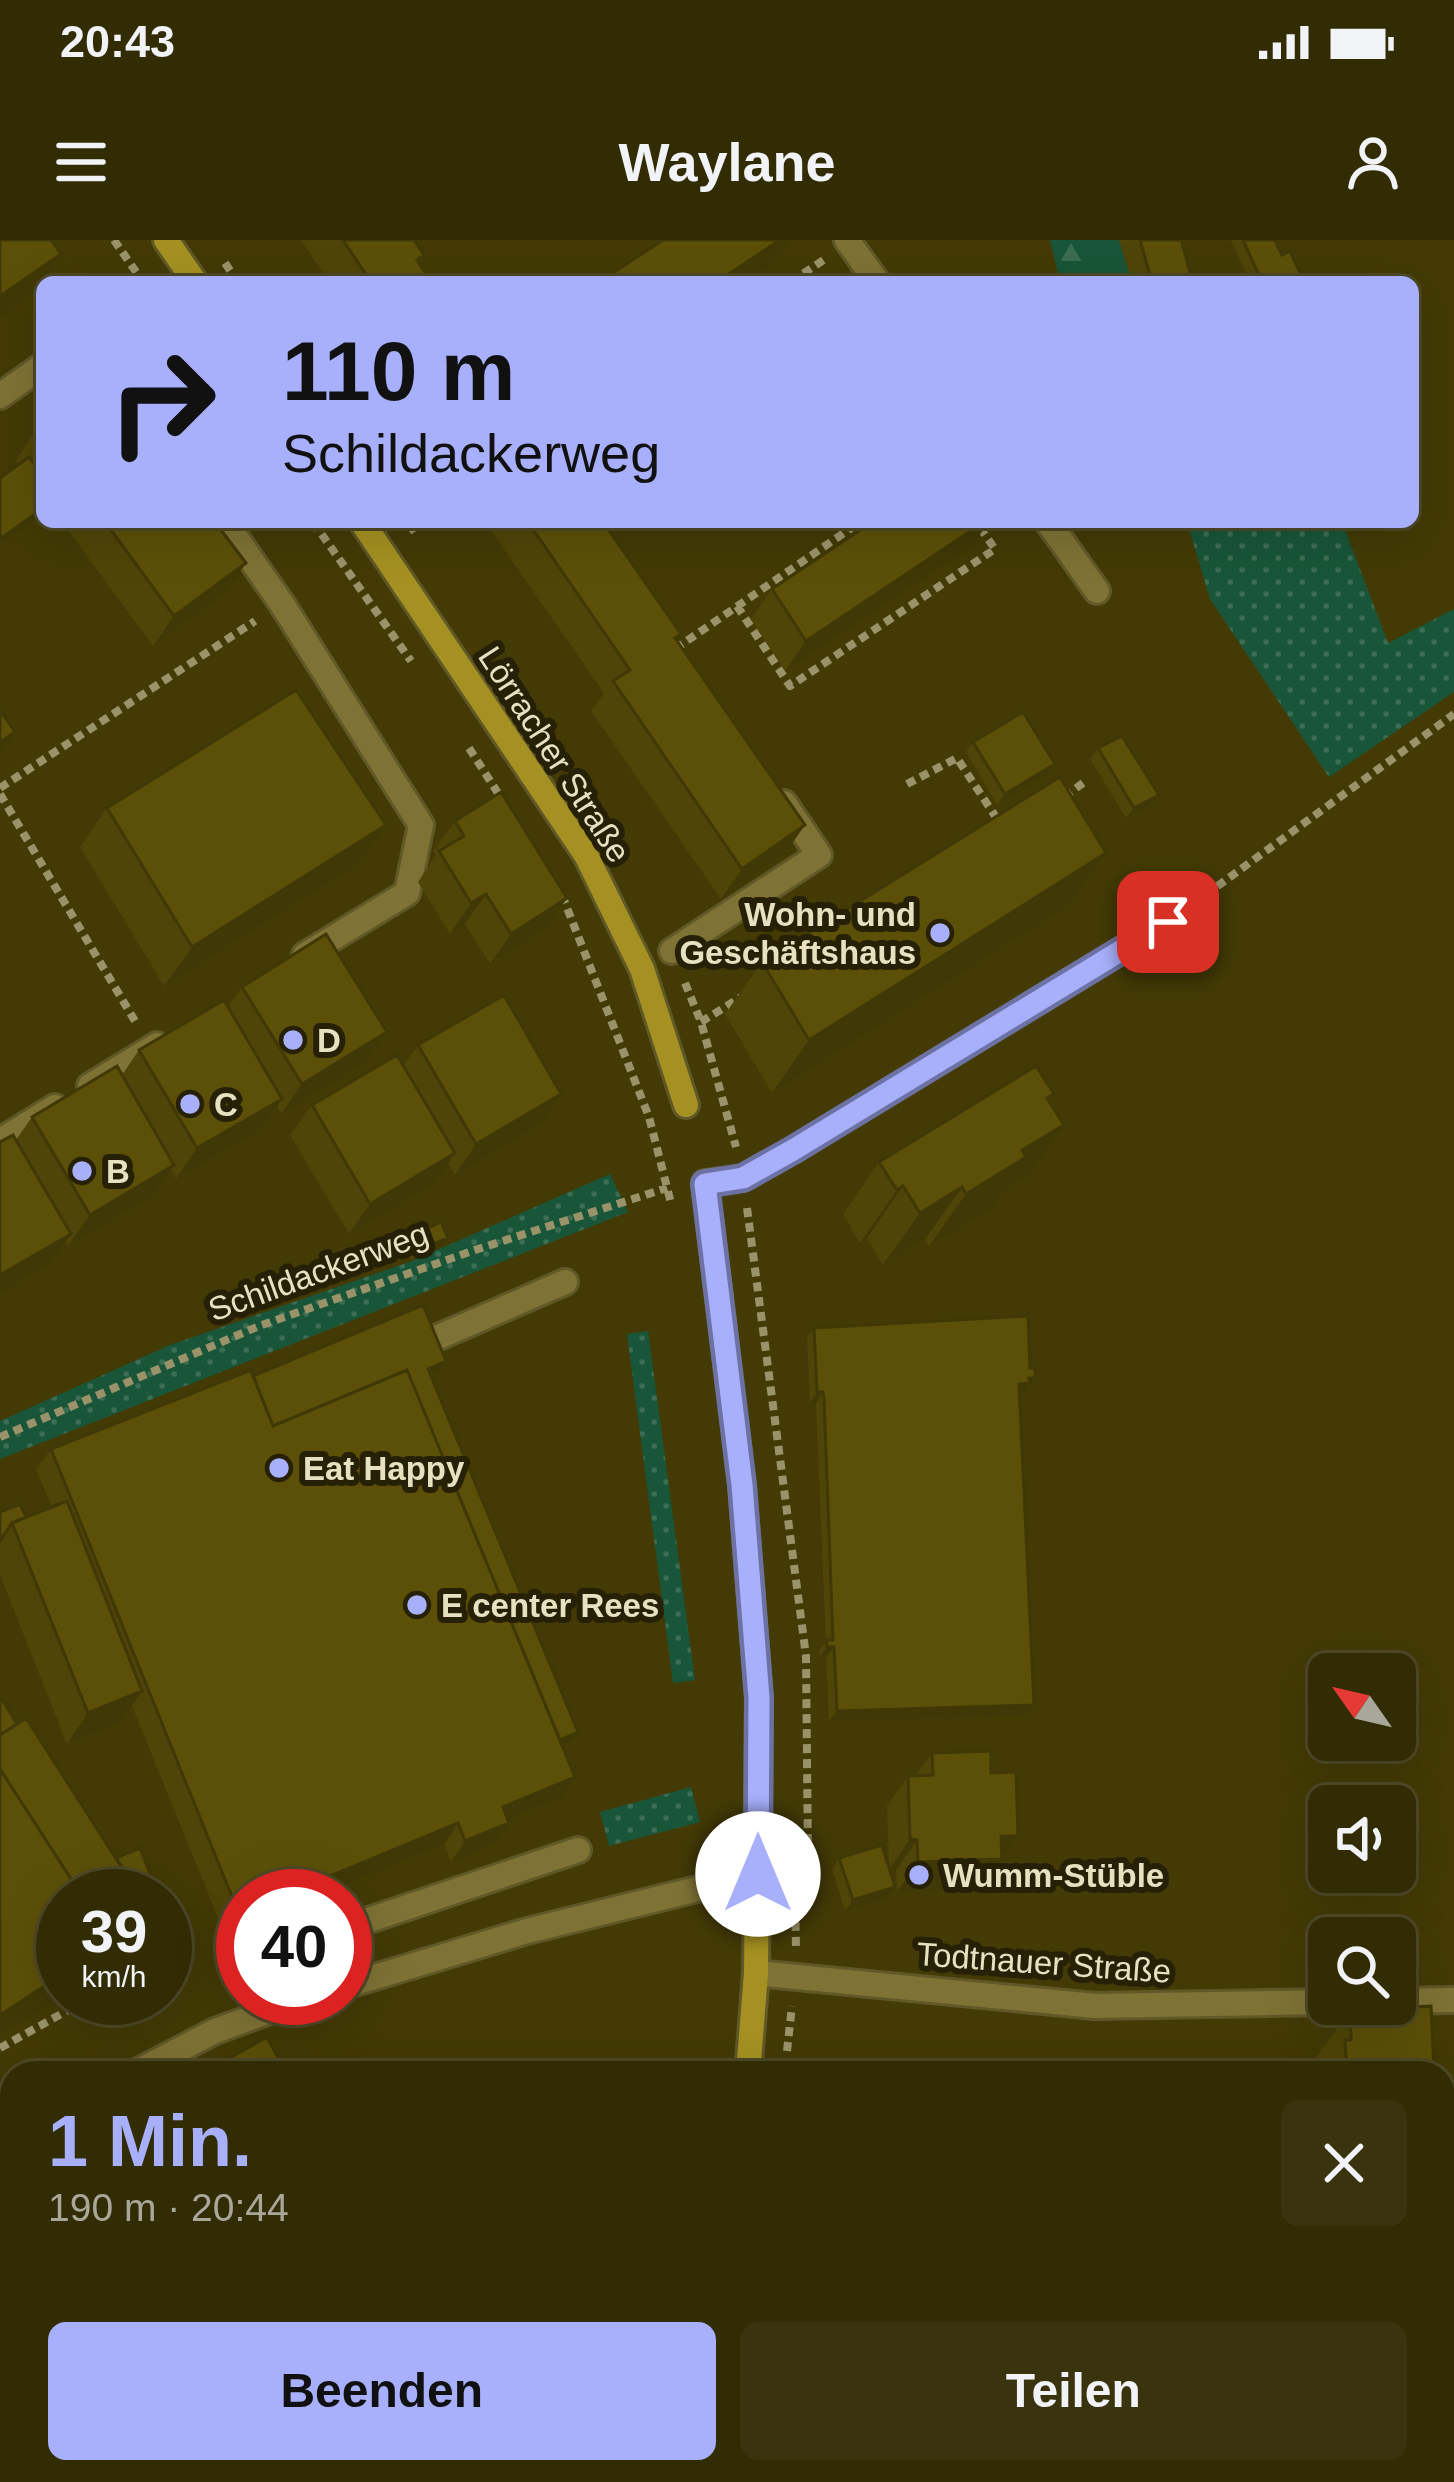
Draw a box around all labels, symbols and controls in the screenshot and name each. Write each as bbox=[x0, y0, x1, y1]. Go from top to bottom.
text: 20:43 bbox=[60, 16, 175, 67]
icon: menu bbox=[48, 129, 114, 195]
icon: person bbox=[1340, 129, 1406, 195]
text: Waylane bbox=[618, 132, 836, 192]
icon: right bbox=[84, 324, 240, 480]
text: 110 m bbox=[282, 324, 516, 418]
text: Schildackerweg bbox=[282, 423, 660, 483]
street label: Lörracher Straße bbox=[471, 640, 638, 869]
pin bbox=[1117, 871, 1219, 973]
icon: arrive bbox=[1135, 889, 1201, 955]
place label: Wohn- und Geschäftshaus bbox=[679, 896, 916, 971]
marker: Wohn- und Geschäftshaus bbox=[927, 920, 953, 946]
place label: D bbox=[317, 1022, 341, 1059]
marker: D bbox=[280, 1027, 306, 1053]
place label: C bbox=[214, 1086, 238, 1123]
marker: C bbox=[177, 1091, 203, 1117]
place label: B bbox=[106, 1153, 130, 1190]
marker: B bbox=[69, 1158, 95, 1184]
street label: Schildackerweg bbox=[203, 1215, 433, 1328]
place label: Eat Happy bbox=[303, 1450, 465, 1487]
marker: Eat Happy bbox=[266, 1455, 292, 1481]
place label: E center Rees bbox=[441, 1587, 659, 1624]
marker: E center Rees bbox=[404, 1592, 430, 1618]
north arrow bbox=[1308, 1653, 1416, 1761]
map controls bbox=[1308, 1653, 1416, 2025]
button: sound bbox=[1308, 1785, 1416, 1893]
position arrow bbox=[695, 1811, 821, 1937]
place label: Wumm-Stüble bbox=[943, 1857, 1164, 1894]
marker: Wumm-Stüble bbox=[906, 1862, 932, 1888]
speed limit sign: 40 bbox=[216, 1869, 372, 2025]
text: 39 bbox=[81, 1898, 147, 1965]
button: search bbox=[1308, 1917, 1416, 2025]
street label: Todtnauer Straße bbox=[915, 1935, 1172, 1990]
text: km/h bbox=[81, 1960, 147, 1993]
button: close bbox=[1281, 2100, 1407, 2226]
text: 1 Min. bbox=[48, 2101, 252, 2181]
text: 190 m · 20:44 bbox=[48, 2186, 289, 2229]
button: Beenden bbox=[48, 2322, 716, 2460]
button: Teilen bbox=[740, 2322, 1407, 2460]

